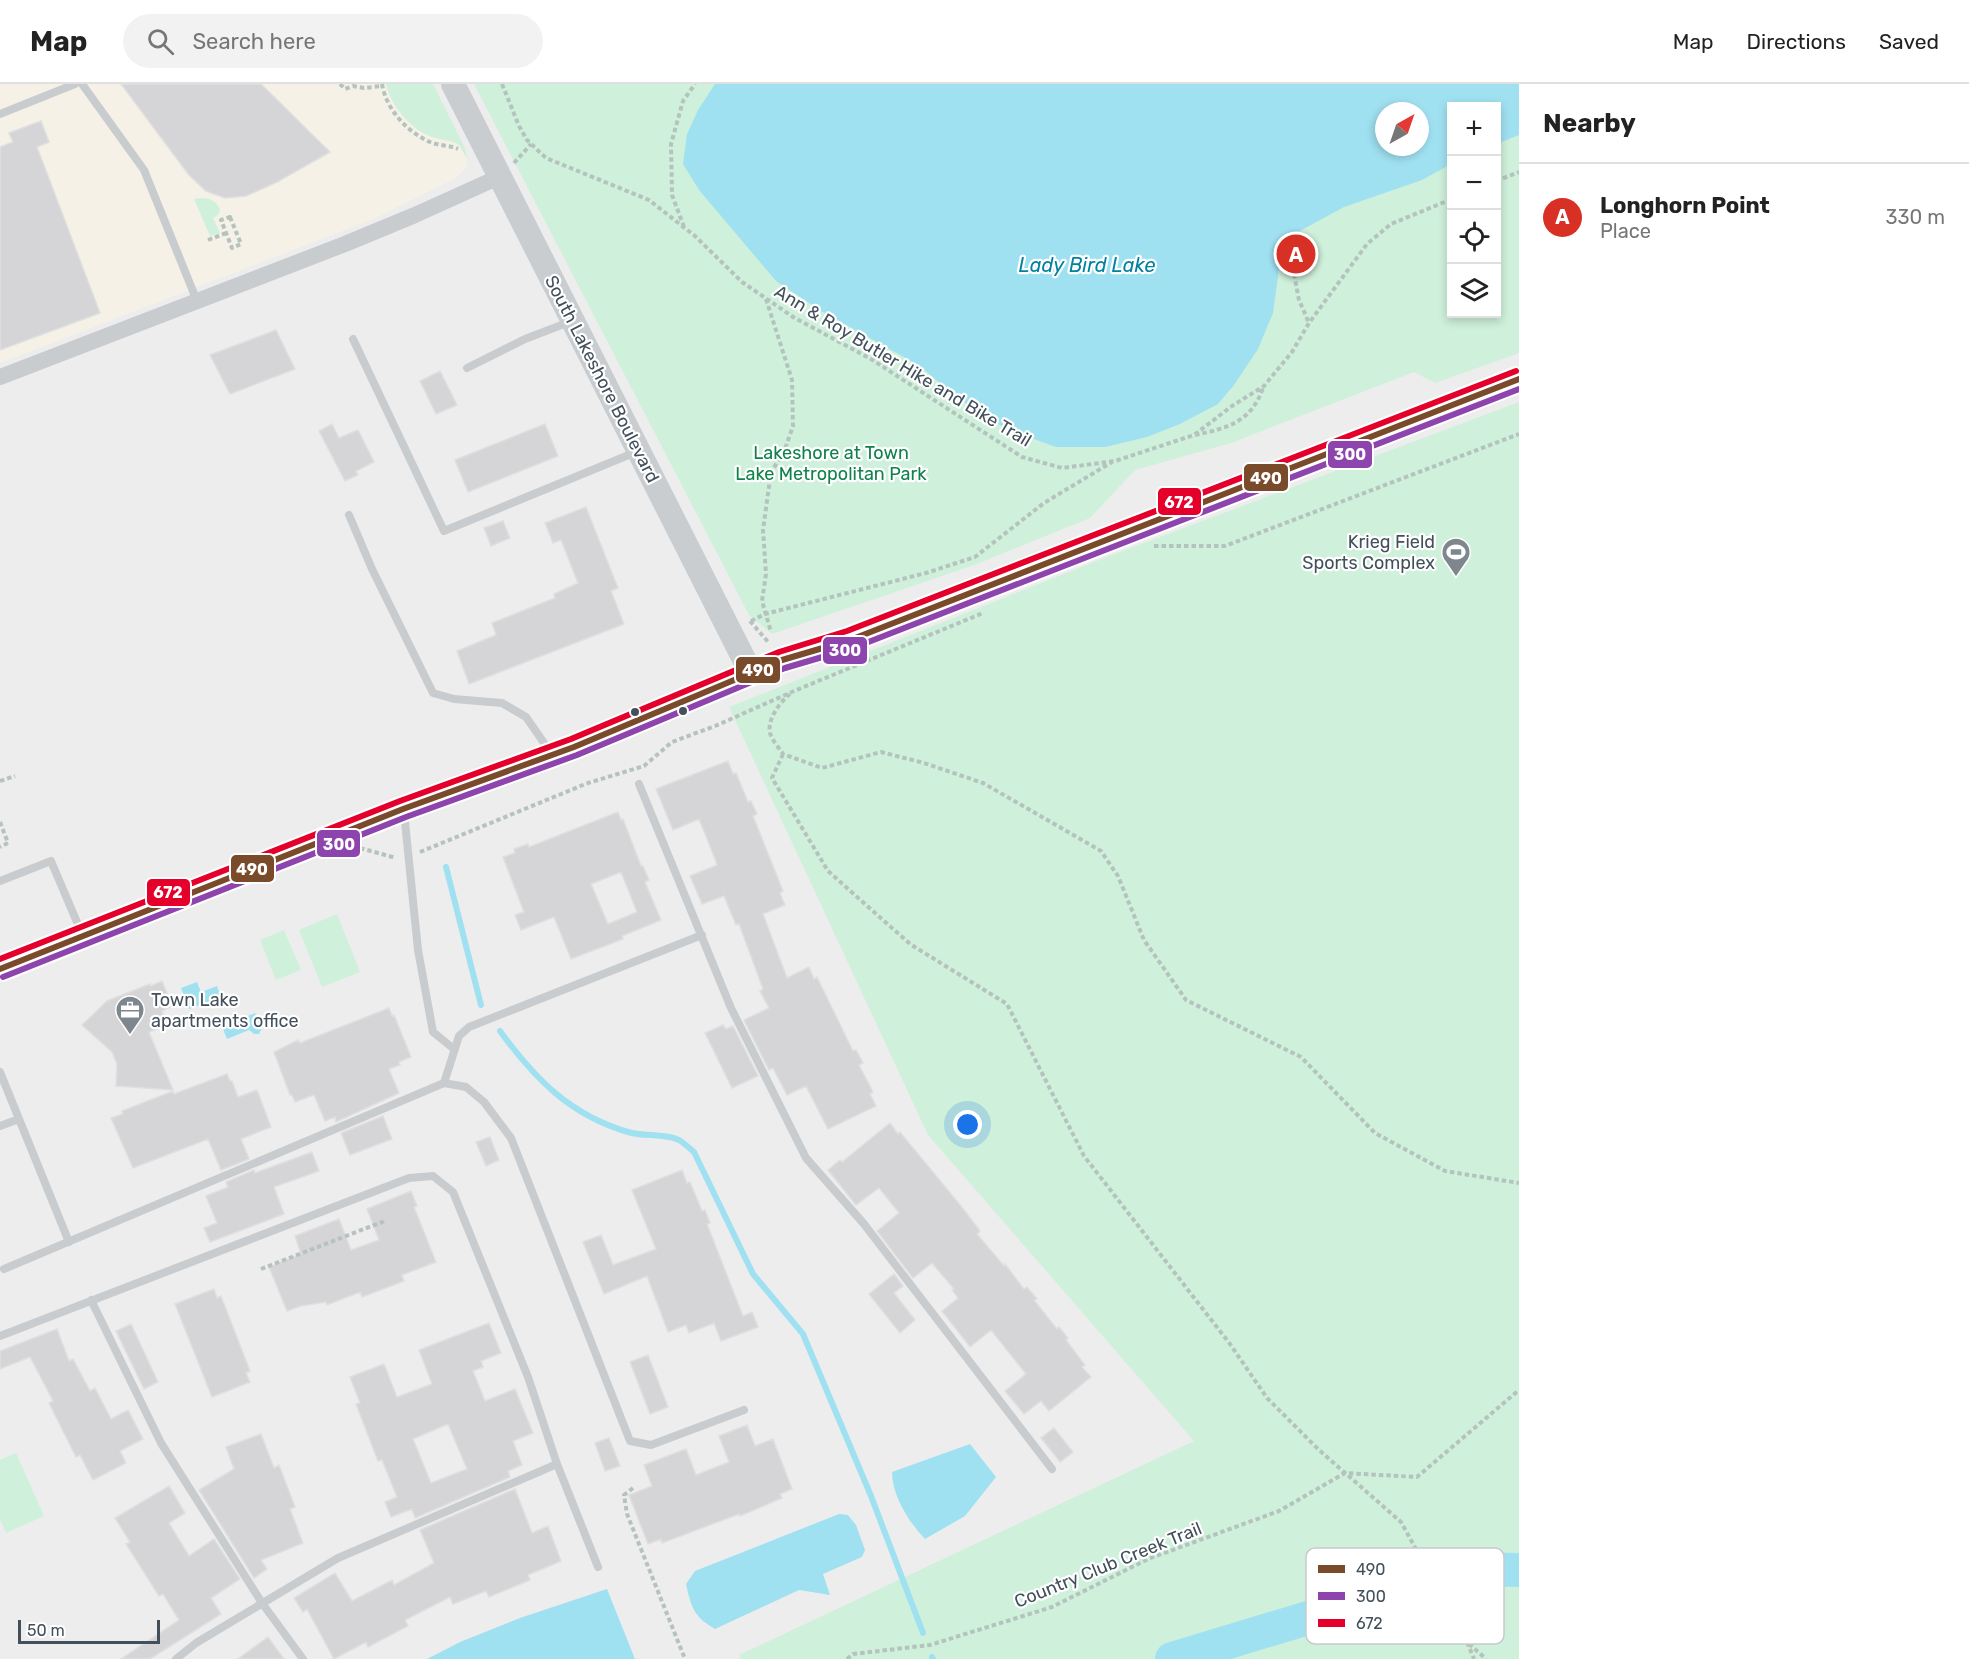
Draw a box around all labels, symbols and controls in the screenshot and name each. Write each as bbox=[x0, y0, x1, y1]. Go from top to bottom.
search box bbox=[123, 14, 543, 68]
text: Map bbox=[30, 25, 87, 58]
icon: search bbox=[144, 25, 177, 58]
text: Search here bbox=[192, 28, 316, 55]
text: Map bbox=[1673, 29, 1714, 54]
text: Directions bbox=[1747, 29, 1846, 54]
text: Saved bbox=[1879, 29, 1939, 54]
north arrow bbox=[1375, 102, 1429, 156]
map controls bbox=[1447, 102, 1501, 318]
button: + bbox=[1447, 102, 1501, 156]
text: Nearby bbox=[1543, 108, 1636, 139]
button: − bbox=[1447, 156, 1501, 210]
text: Longhorn Point bbox=[1600, 192, 1770, 219]
text: A bbox=[1555, 205, 1570, 229]
text: 330 m bbox=[1886, 205, 1945, 229]
button: locate bbox=[1447, 210, 1501, 264]
text: Place bbox=[1600, 219, 1651, 243]
pin: A bbox=[1276, 232, 1316, 276]
water label: Lady Bird Lake bbox=[1019, 253, 1155, 277]
button: layers bbox=[1447, 264, 1501, 318]
street label: South Lakeshore Boulevard bbox=[540, 272, 664, 486]
street label: Ann & Roy Butler Hike and Bike Trail bbox=[770, 280, 1036, 452]
line badge: 300 bbox=[1327, 440, 1373, 469]
park label: Lakeshore at Town Lake Metropolitan Park bbox=[735, 442, 927, 485]
text: 300 bbox=[1334, 445, 1366, 464]
line badge: 490 bbox=[1243, 463, 1289, 492]
text: 490 bbox=[1250, 469, 1282, 488]
line badge: 672 bbox=[1157, 487, 1202, 516]
text: 672 bbox=[1164, 493, 1194, 512]
place label: Krieg Field Sports Complex bbox=[1302, 531, 1435, 574]
sports icon: Krieg Field Sports Complex bbox=[1440, 536, 1472, 578]
line badge: 300 bbox=[822, 636, 868, 665]
text: 300 bbox=[829, 641, 861, 660]
line badge: 490 bbox=[735, 656, 781, 684]
text: 490 bbox=[742, 661, 774, 680]
unlabelled marker bbox=[677, 705, 689, 717]
unlabelled marker bbox=[629, 706, 641, 718]
line badge: 300 bbox=[316, 829, 361, 858]
text: 300 bbox=[323, 835, 355, 854]
line badge: 490 bbox=[230, 854, 275, 883]
text: 490 bbox=[236, 860, 268, 879]
line badge: 672 bbox=[146, 878, 191, 907]
text: 672 bbox=[153, 883, 183, 902]
place label: Town Lake apartments office bbox=[151, 989, 299, 1032]
office icon: Town Lake apartments office bbox=[114, 994, 146, 1036]
your location bbox=[953, 1110, 982, 1139]
street label: Country Club Creek Trail bbox=[1011, 1517, 1205, 1613]
legend bbox=[1306, 1548, 1504, 1644]
text: 490 bbox=[1356, 1560, 1385, 1579]
text: 300 bbox=[1356, 1587, 1386, 1606]
text: 672 bbox=[1356, 1614, 1383, 1633]
scale bar bbox=[18, 1617, 160, 1644]
text: 50 m bbox=[27, 1621, 65, 1640]

